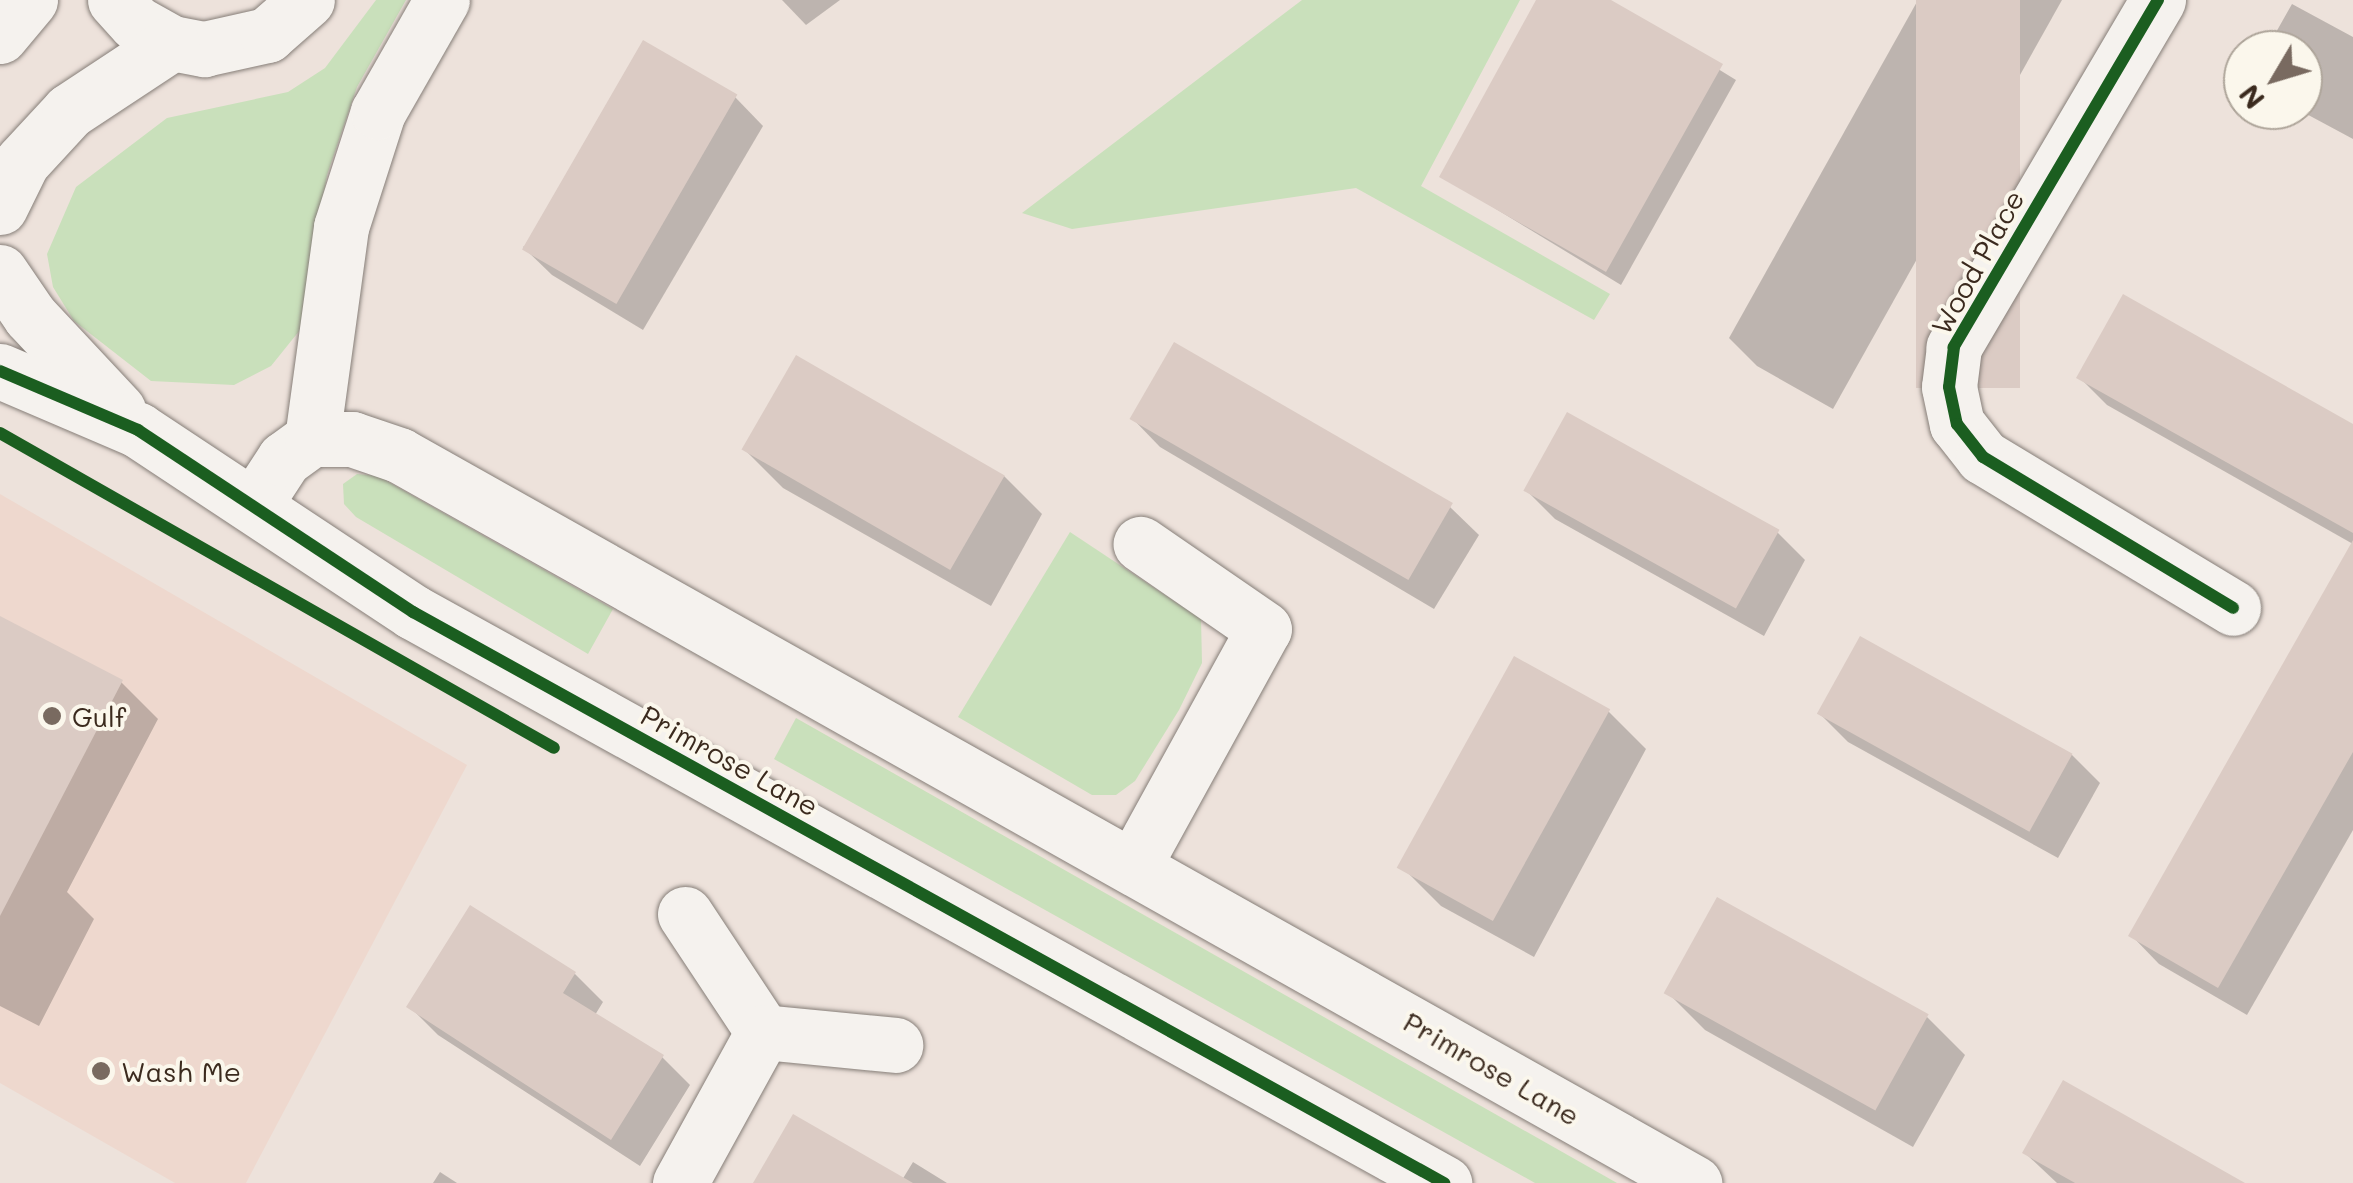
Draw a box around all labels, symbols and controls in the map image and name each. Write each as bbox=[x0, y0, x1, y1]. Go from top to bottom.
north arrow bbox=[2223, 30, 2323, 130]
text: N bbox=[2230, 78, 2272, 117]
street label: Wood Place bbox=[1924, 184, 2030, 340]
street label: Primrose Lane bbox=[635, 697, 825, 823]
place label: Gulf bbox=[72, 699, 126, 733]
marker: Gulf bbox=[41, 705, 63, 727]
street label: Primrose Lane bbox=[1398, 1004, 1586, 1132]
place label: Wash Me bbox=[121, 1054, 241, 1088]
marker: Wash Me bbox=[90, 1060, 112, 1082]

